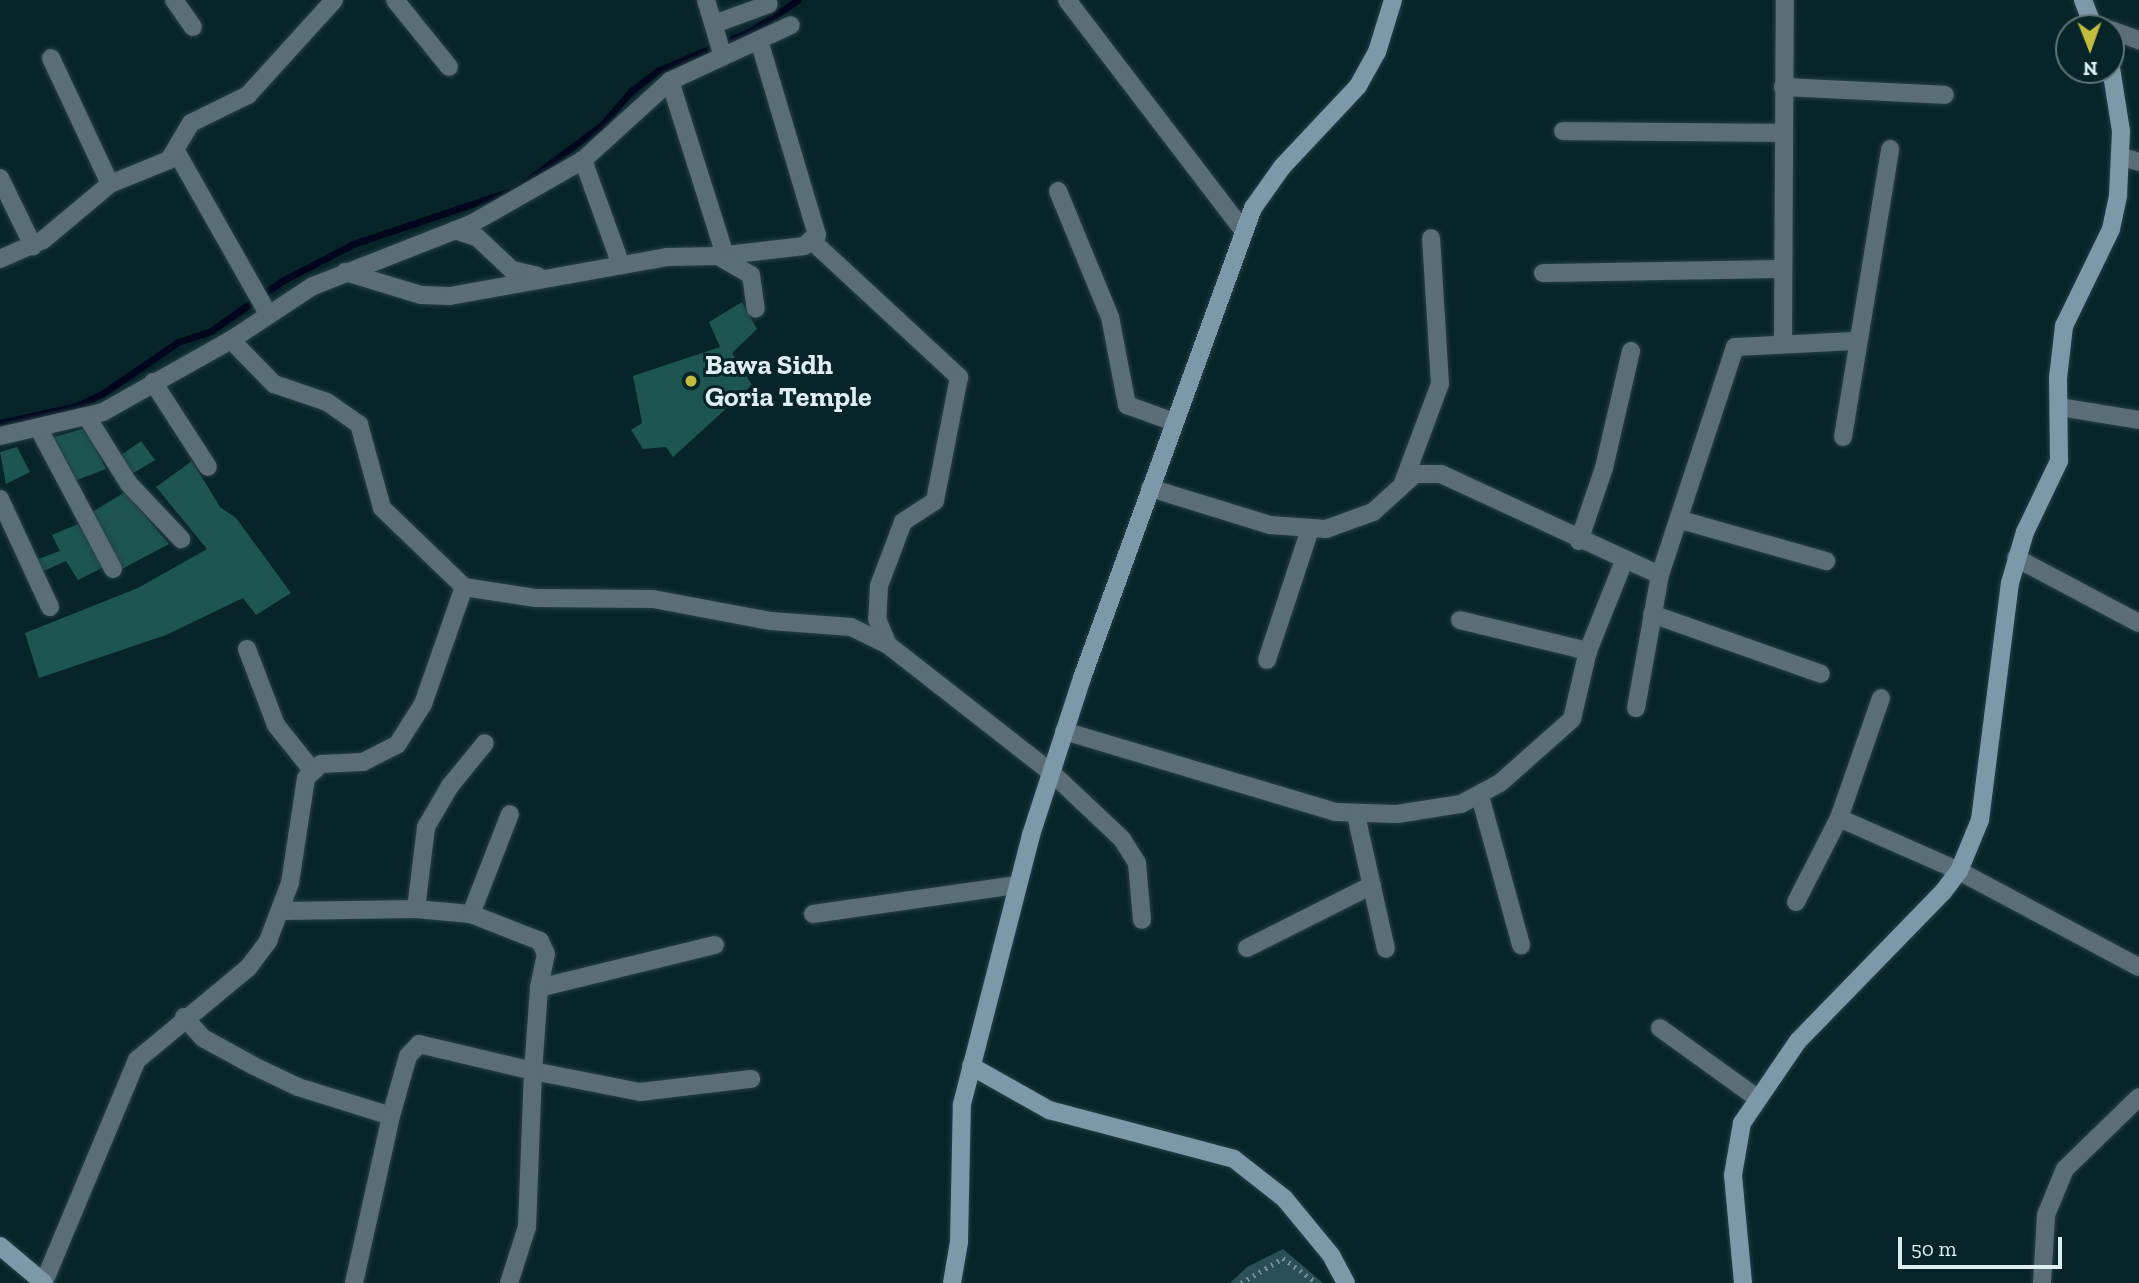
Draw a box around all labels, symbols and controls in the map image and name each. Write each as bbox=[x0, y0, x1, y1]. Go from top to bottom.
north arrow bbox=[2055, 14, 2125, 84]
text: N bbox=[2083, 57, 2098, 80]
place label: Bawa Sidh Goria Temple bbox=[705, 348, 871, 414]
marker: Bawa Sidh Goria Temple bbox=[683, 373, 699, 389]
scale bar bbox=[1901, 1224, 2066, 1268]
text: 50 m bbox=[1911, 1236, 1957, 1261]

